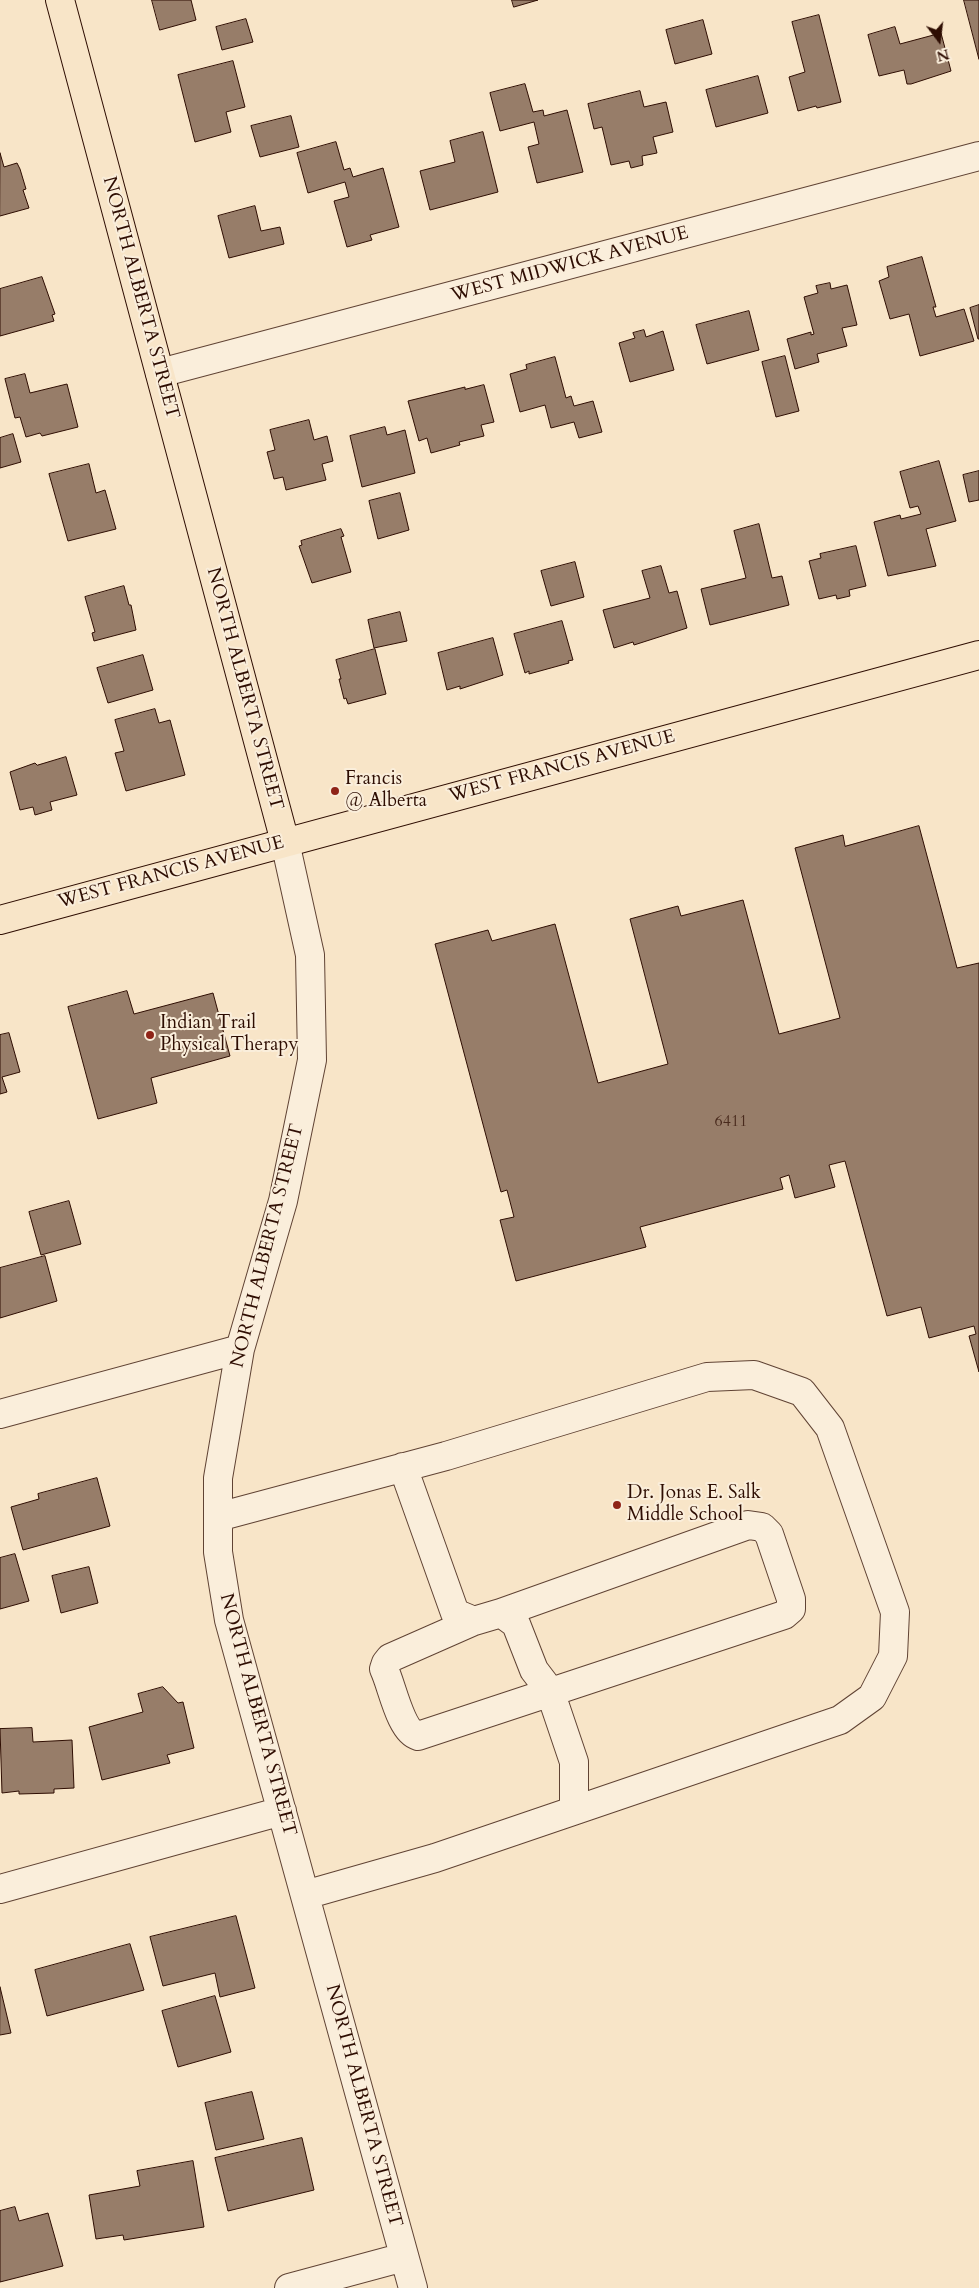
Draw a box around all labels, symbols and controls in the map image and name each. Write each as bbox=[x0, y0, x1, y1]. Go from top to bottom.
north arrow bbox=[914, 15, 964, 65]
text: N bbox=[935, 44, 951, 66]
street label: NORTH ALBERTA STREET bbox=[97, 174, 183, 422]
street label: WEST MIDWICK AVENUE bbox=[449, 222, 691, 308]
street label: NORTH ALBERTA STREET bbox=[201, 565, 287, 813]
street label: WEST FRANCIS AVENUE bbox=[446, 726, 678, 808]
place label: Francis @ Alberta bbox=[345, 769, 427, 813]
marker: Francis @ Alberta bbox=[329, 785, 341, 797]
street label: WEST FRANCIS AVENUE bbox=[55, 832, 287, 914]
place label: Indian Trail Physical Therapy bbox=[160, 1013, 298, 1057]
marker: Indian Trail Physical Therapy bbox=[144, 1029, 156, 1041]
house number: 6411 bbox=[715, 1112, 747, 1132]
street label: NORTH ALBERTA STREET bbox=[227, 1122, 309, 1370]
place label: Dr. Jonas E. Salk Middle School bbox=[627, 1483, 761, 1527]
marker: Dr. Jonas E. Salk Middle School bbox=[611, 1499, 623, 1511]
street label: NORTH ALBERTA STREET bbox=[214, 1591, 300, 1839]
street label: NORTH ALBERTA STREET bbox=[320, 1982, 406, 2230]

